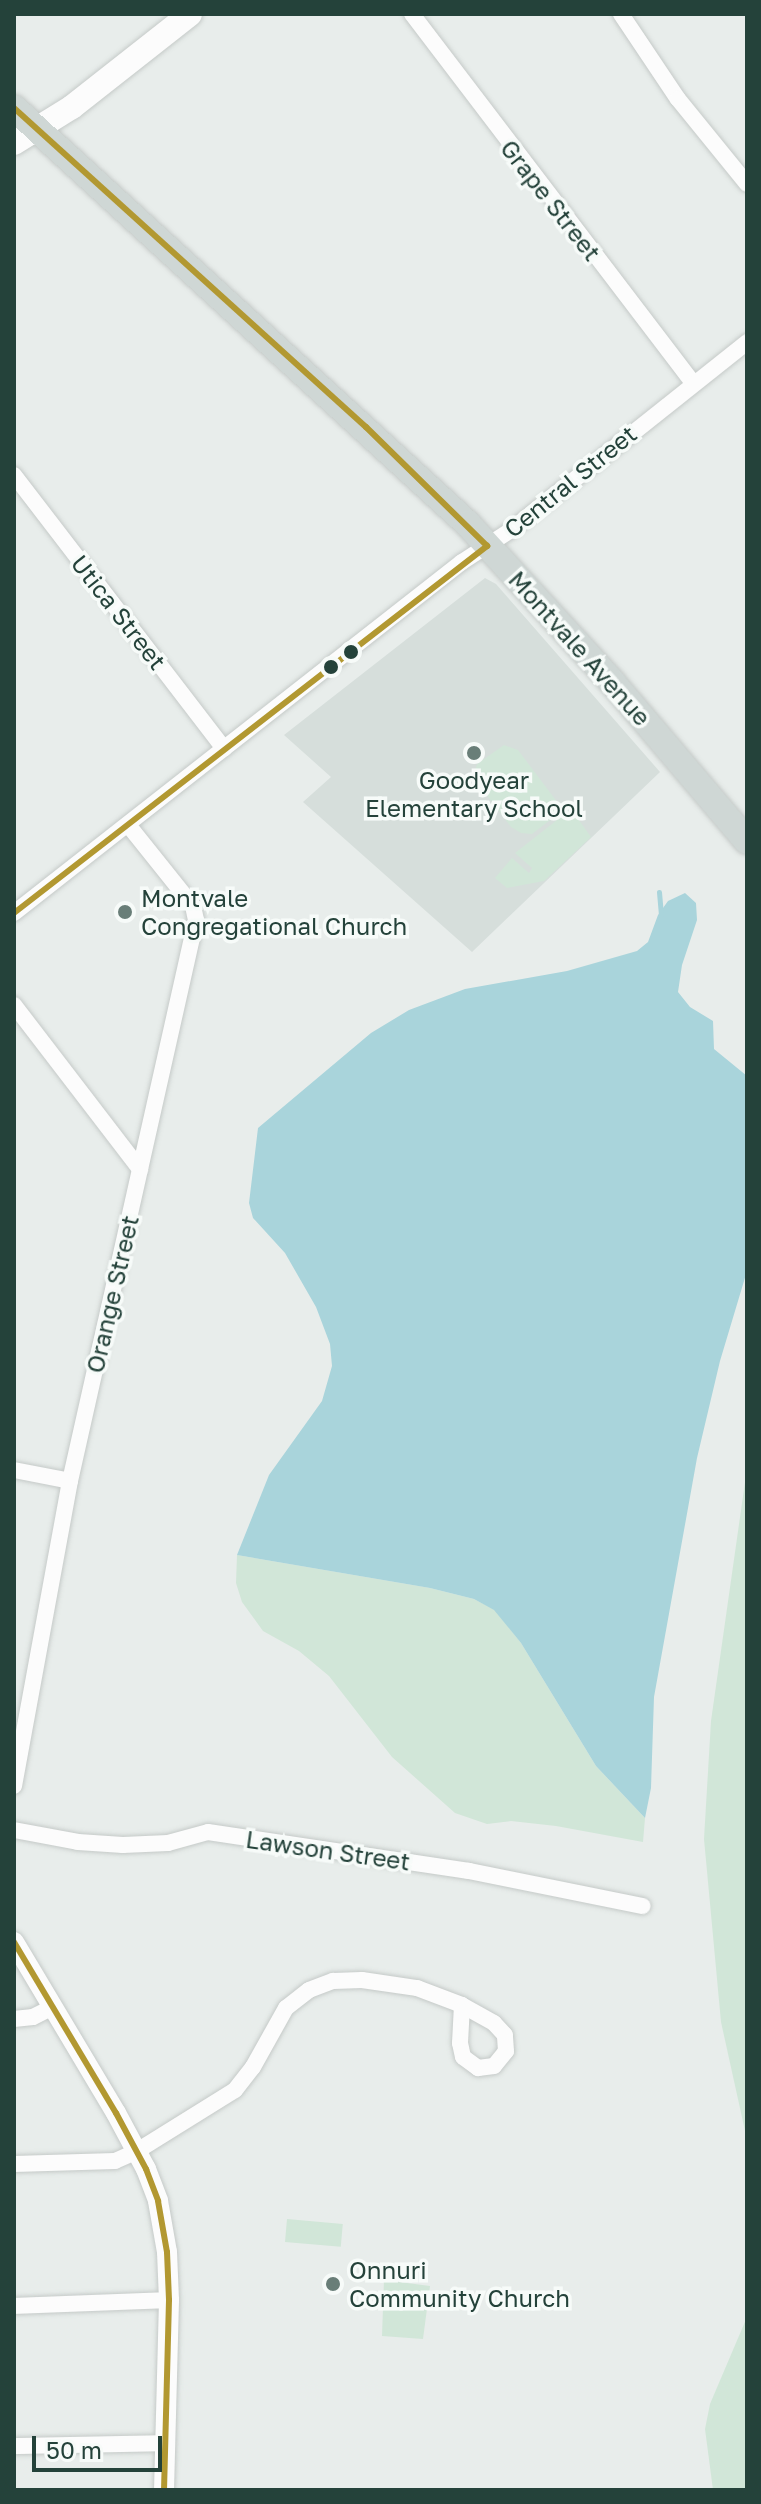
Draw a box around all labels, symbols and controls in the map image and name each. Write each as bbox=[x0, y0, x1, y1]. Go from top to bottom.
street label: Grape Street bbox=[495, 134, 607, 266]
street label: Central Street bbox=[498, 419, 642, 543]
street label: Utica Street bbox=[65, 549, 173, 675]
street label: Montvale Avenue bbox=[503, 565, 657, 731]
unlabelled marker bbox=[343, 644, 359, 660]
unlabelled marker bbox=[323, 659, 339, 675]
marker: Goodyear Elementary School bbox=[465, 744, 483, 762]
place label: Goodyear Elementary School bbox=[365, 766, 583, 822]
place label: Montvale Congregational Church bbox=[141, 884, 407, 940]
marker: Montvale Congregational Church bbox=[116, 903, 134, 921]
street label: Orange Street bbox=[80, 1212, 144, 1376]
street label: Lawson Street bbox=[244, 1824, 412, 1876]
place label: Onnuri Community Church bbox=[349, 2256, 570, 2312]
marker: Onnuri Community Church bbox=[324, 2275, 342, 2293]
scale bar bbox=[36, 2420, 166, 2470]
text: 50 m bbox=[46, 2435, 102, 2464]

